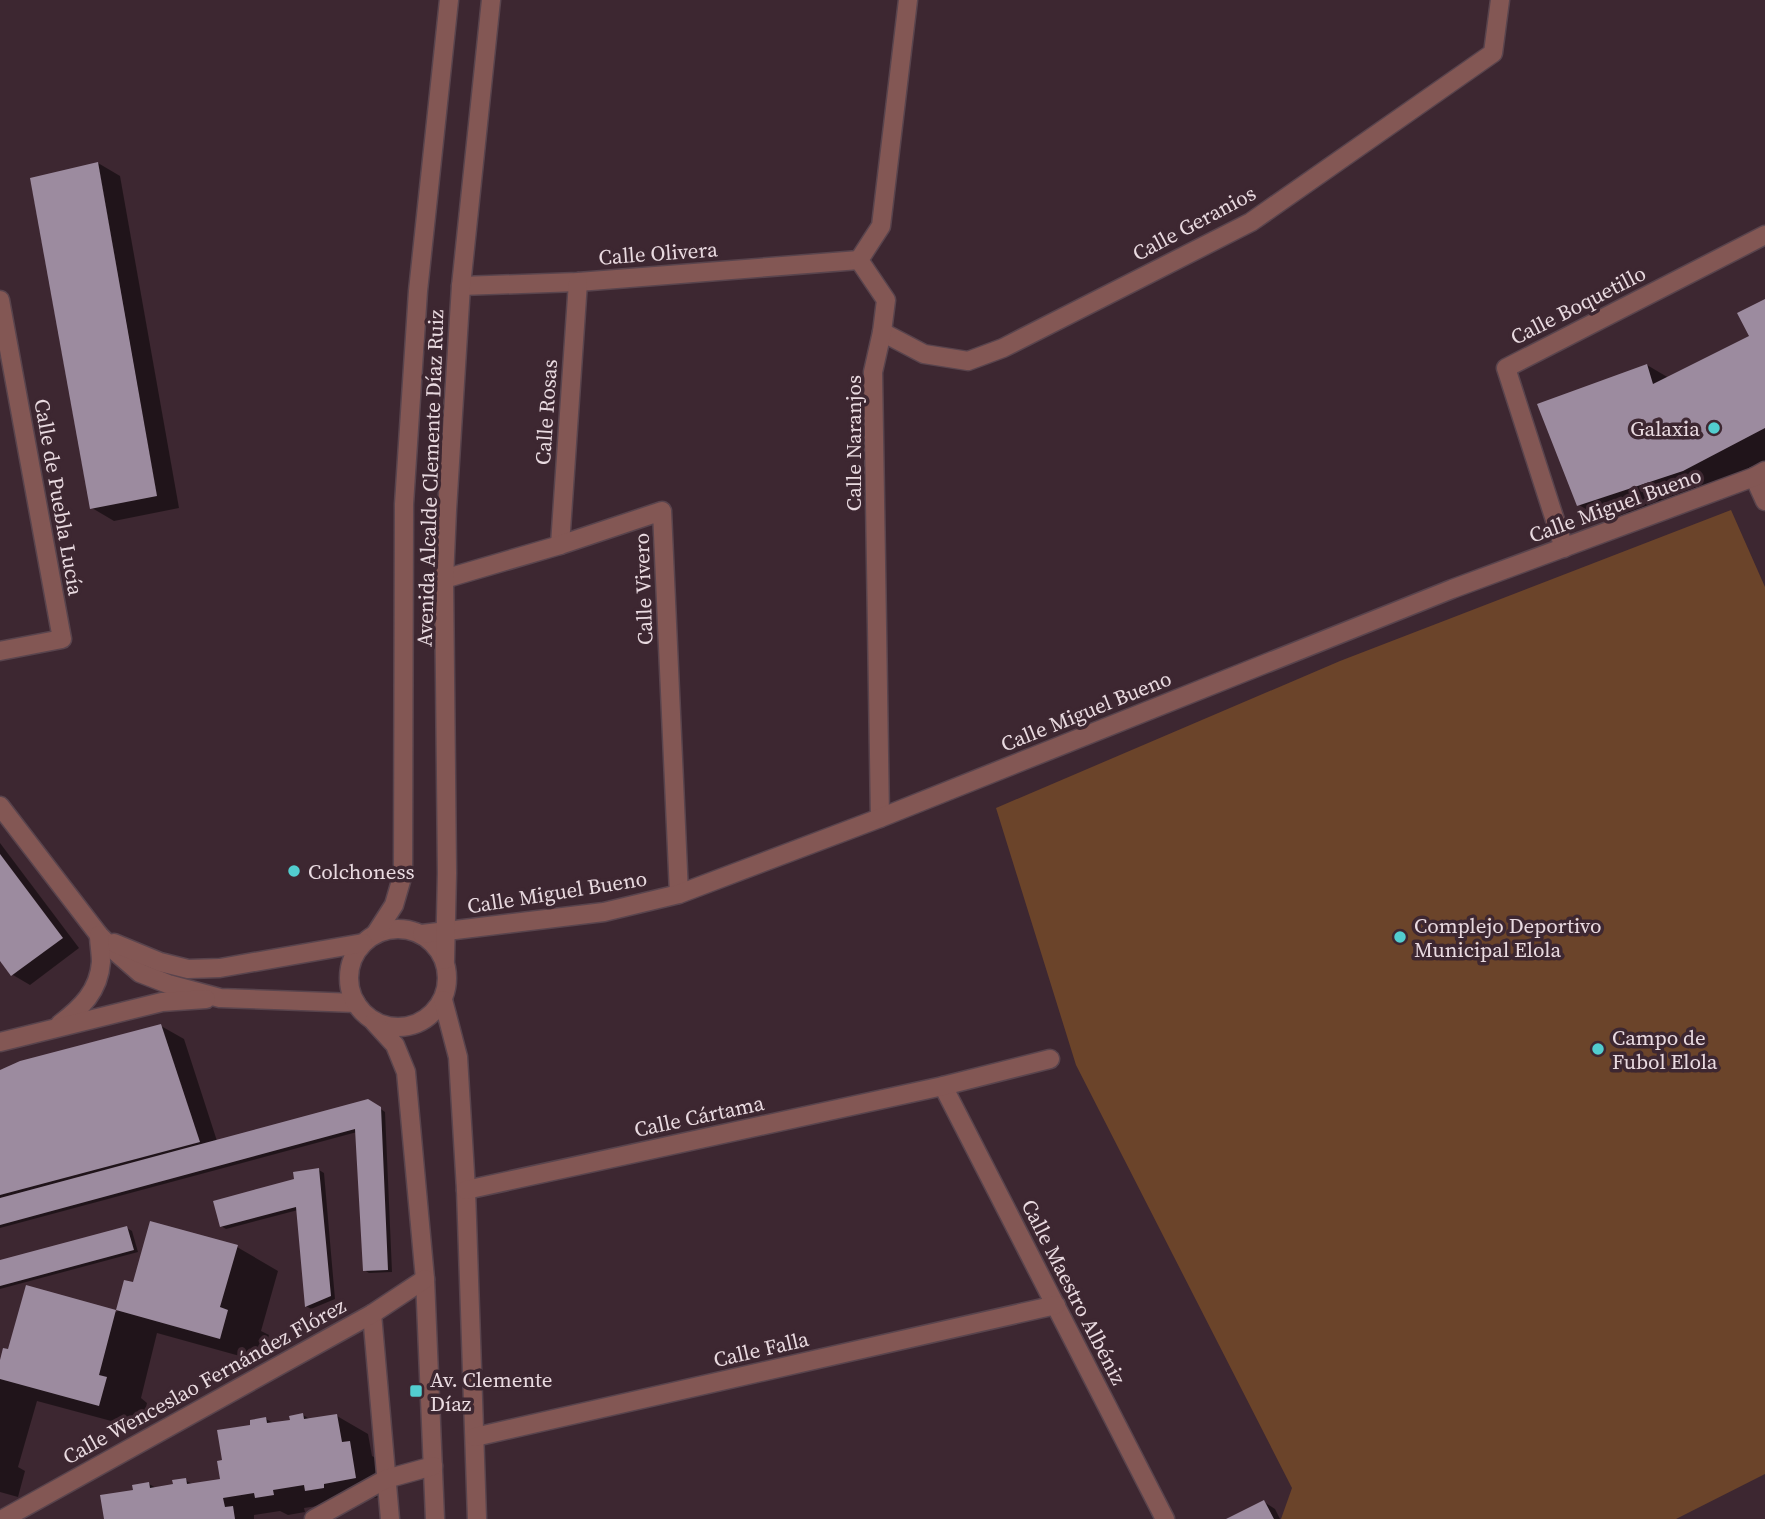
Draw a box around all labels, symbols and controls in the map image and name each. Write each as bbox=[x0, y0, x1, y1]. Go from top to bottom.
street label: Calle Geranios bbox=[1127, 178, 1261, 268]
street label: Calle Olivera bbox=[597, 234, 719, 272]
street label: Calle Boquetillo bbox=[1505, 258, 1651, 352]
street label: Avenida Alcalde Clemente Díaz Ruiz bbox=[410, 308, 450, 647]
street label: Calle Rosas bbox=[528, 358, 564, 466]
street label: Calle Naranjos bbox=[839, 375, 868, 511]
street label: Calle de Puebla Lucía bbox=[27, 396, 91, 598]
place label: Galaxia bbox=[1630, 414, 1700, 443]
marker: Galaxia bbox=[1706, 420, 1722, 436]
street label: Calle Miguel Bueno bbox=[1525, 460, 1705, 550]
street label: Calle Vivero bbox=[627, 533, 659, 645]
street label: Calle Miguel Bueno bbox=[996, 664, 1176, 758]
place label: Colchoness bbox=[308, 857, 415, 886]
marker: Colchoness bbox=[286, 863, 302, 879]
street label: Calle Miguel Bueno bbox=[465, 863, 649, 921]
place label: Complejo Deportivo Municipal Elola bbox=[1414, 911, 1602, 964]
marker: Complejo Deportivo Municipal Elola bbox=[1392, 929, 1408, 945]
place label: Campo de Fubol Elola bbox=[1612, 1023, 1718, 1076]
marker: Campo de Fubol Elola bbox=[1590, 1041, 1606, 1057]
street label: Calle Cártama bbox=[631, 1088, 767, 1144]
street label: Calle Maestro Albéniz bbox=[1015, 1194, 1134, 1390]
street label: Calle Wenceslao Fernández Flórez bbox=[57, 1291, 351, 1471]
street label: Calle Falla bbox=[710, 1324, 812, 1374]
place label: Av. Clemente Díaz bbox=[430, 1365, 553, 1418]
marker: Av. Clemente Díaz bbox=[408, 1383, 424, 1399]

